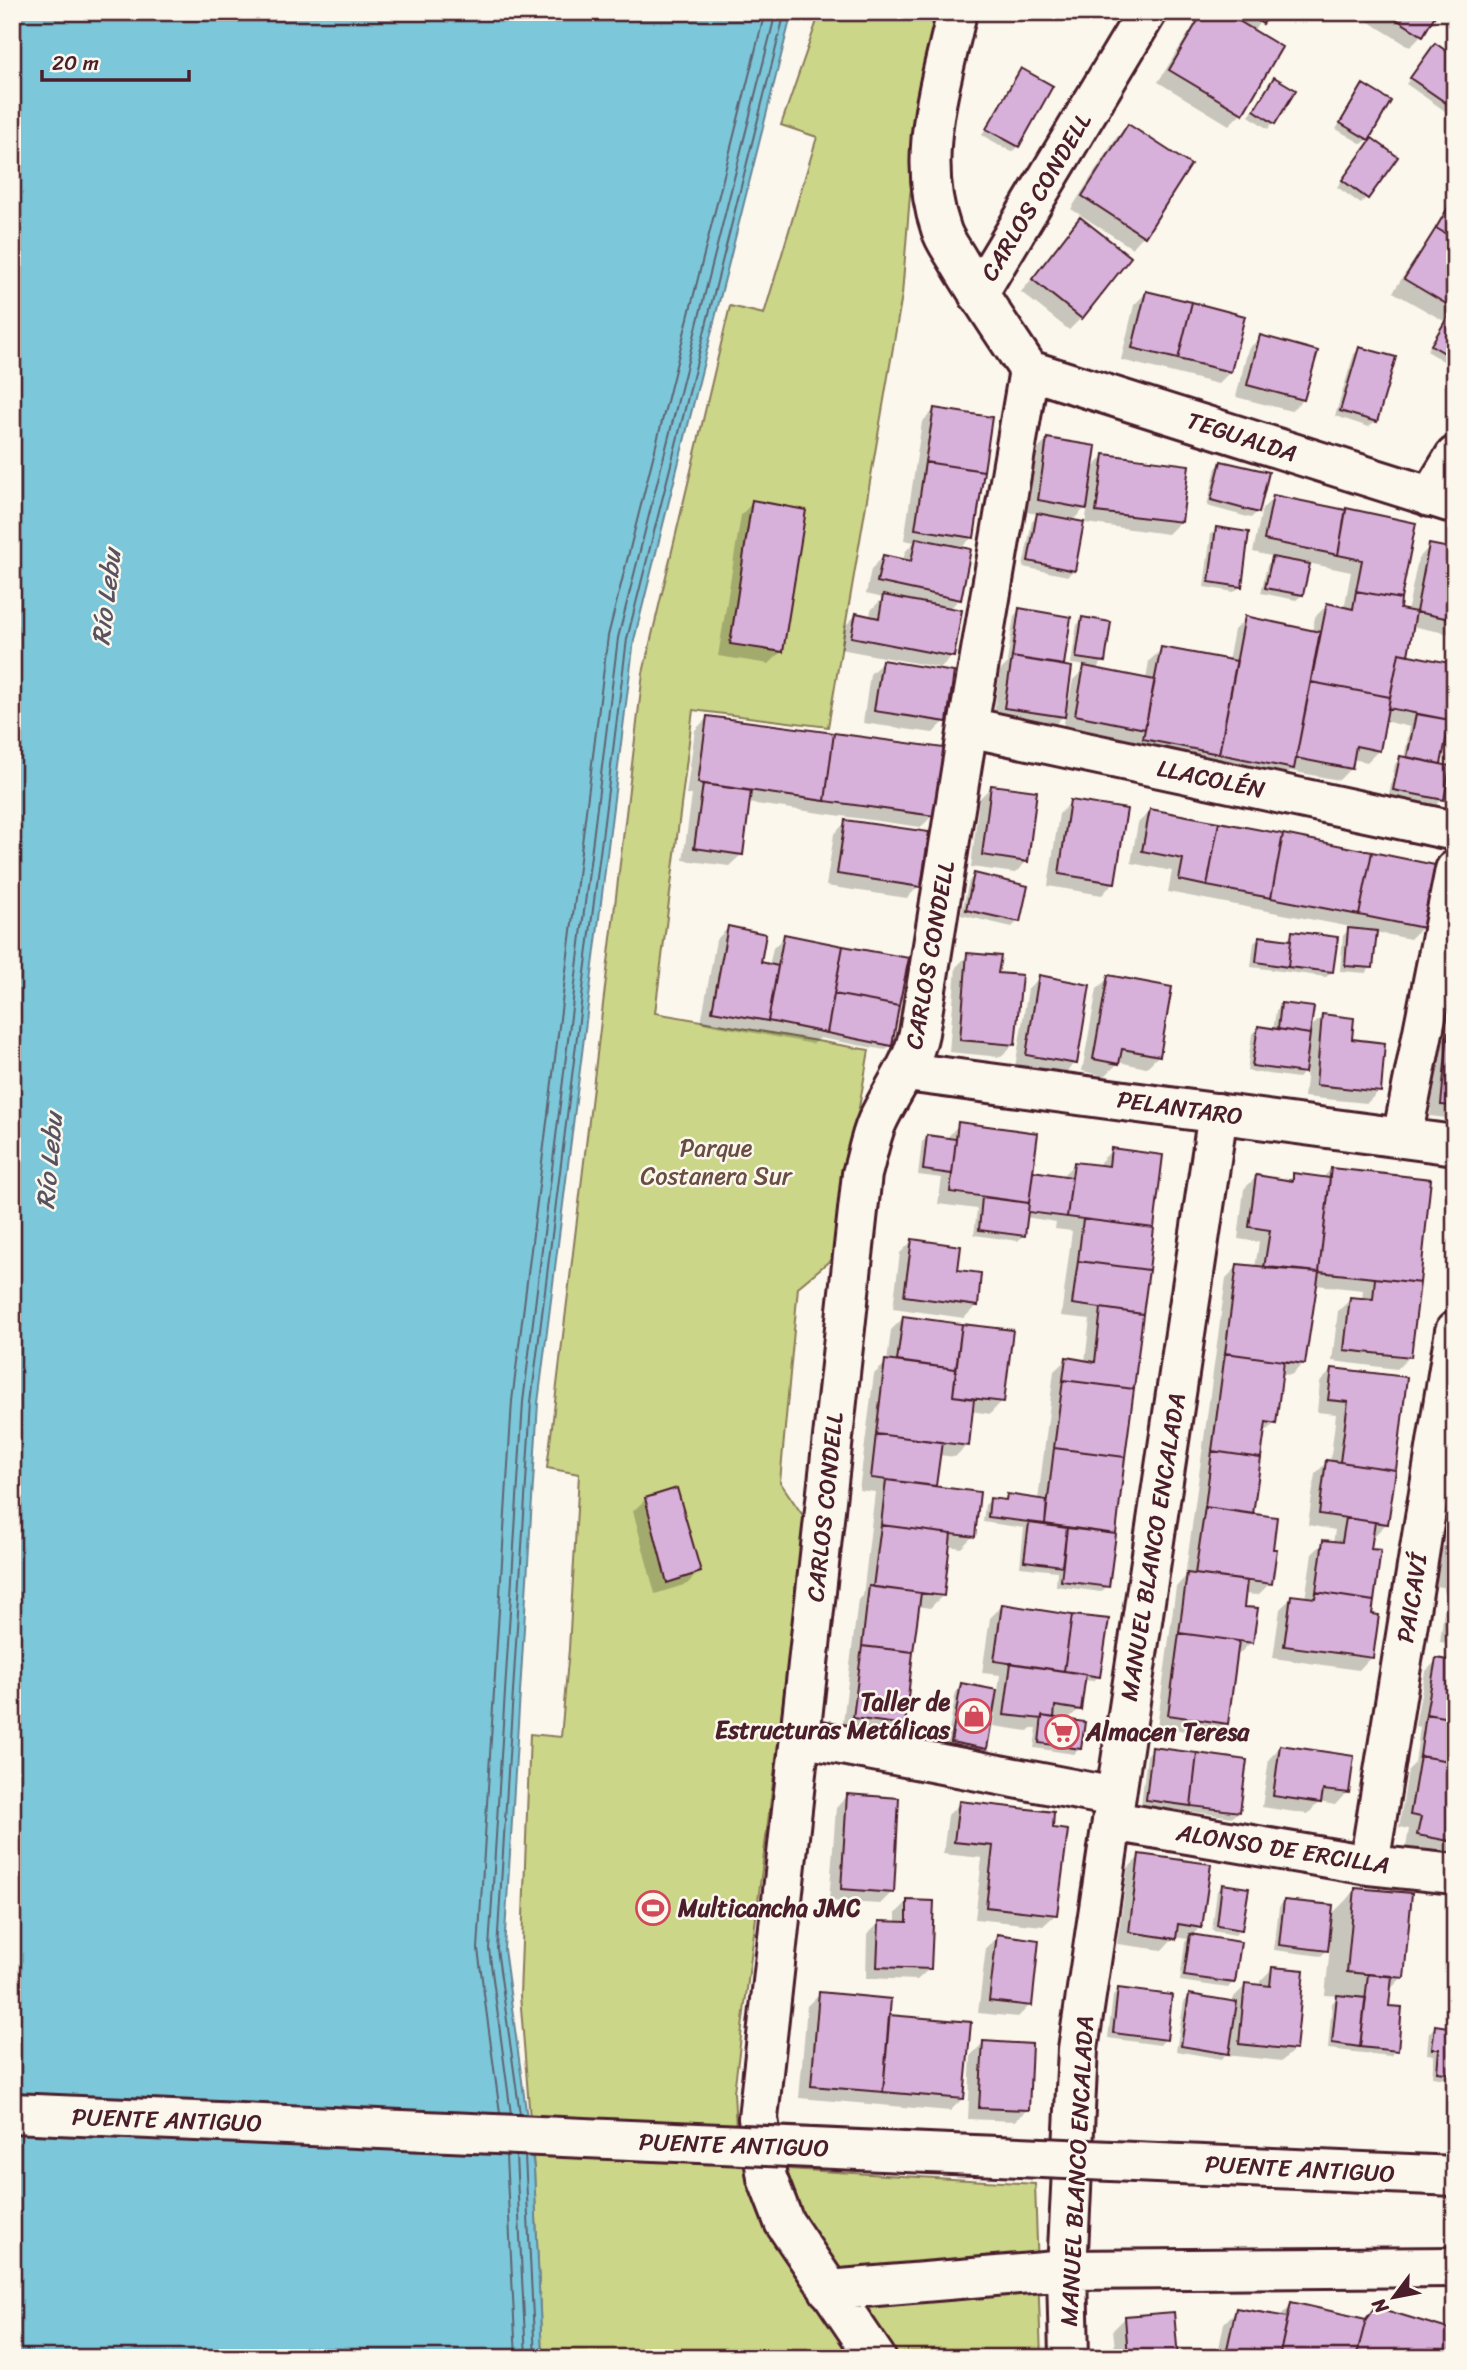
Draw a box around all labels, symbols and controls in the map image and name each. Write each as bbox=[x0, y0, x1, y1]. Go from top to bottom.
scale bar bbox=[42, 38, 189, 82]
text: 20 m bbox=[52, 44, 99, 82]
street label: CARLOS CONDELL bbox=[969, 105, 1103, 289]
street label: TEGUALDA bbox=[1181, 399, 1303, 475]
water label: Río Lebu bbox=[77, 543, 135, 648]
street label: LLACOLÉN bbox=[1153, 747, 1269, 811]
street label: CARLOS CONDELL bbox=[893, 858, 967, 1052]
street label: PELANTARO bbox=[1114, 1078, 1246, 1138]
water label: Río Lebu bbox=[22, 1108, 76, 1211]
park label: Parque Costanera Sur bbox=[640, 1127, 794, 1197]
street label: MANUEL BLANCO ENCALADA bbox=[1108, 1390, 1198, 1704]
street label: CARLOS CONDELL bbox=[794, 1410, 856, 1604]
street label: PAICAVÍ bbox=[1384, 1549, 1440, 1646]
place label: Taller de Estructuras Metálicas bbox=[715, 1681, 951, 1751]
shop icon: Taller de Estructuras Metálicas bbox=[955, 1697, 993, 1735]
place label: Almacen Teresa bbox=[1085, 1711, 1250, 1753]
supermarket icon: Almacen Teresa bbox=[1043, 1713, 1081, 1751]
street label: ALONSO DE ERCILLA bbox=[1172, 1811, 1393, 1887]
place label: Multicancha JMC bbox=[677, 1887, 861, 1929]
sports icon: Multicancha JMC bbox=[634, 1889, 672, 1927]
street label: MANUEL BLANCO ENCALADA bbox=[1048, 2015, 1106, 2327]
street label: PUENTE ANTIGUO bbox=[71, 2096, 263, 2144]
street label: PUENTE ANTIGUO bbox=[638, 2121, 830, 2169]
street label: PUENTE ANTIGUO bbox=[1204, 2143, 1396, 2195]
north arrow bbox=[1358, 2262, 1428, 2332]
text: N bbox=[1362, 2291, 1398, 2321]

